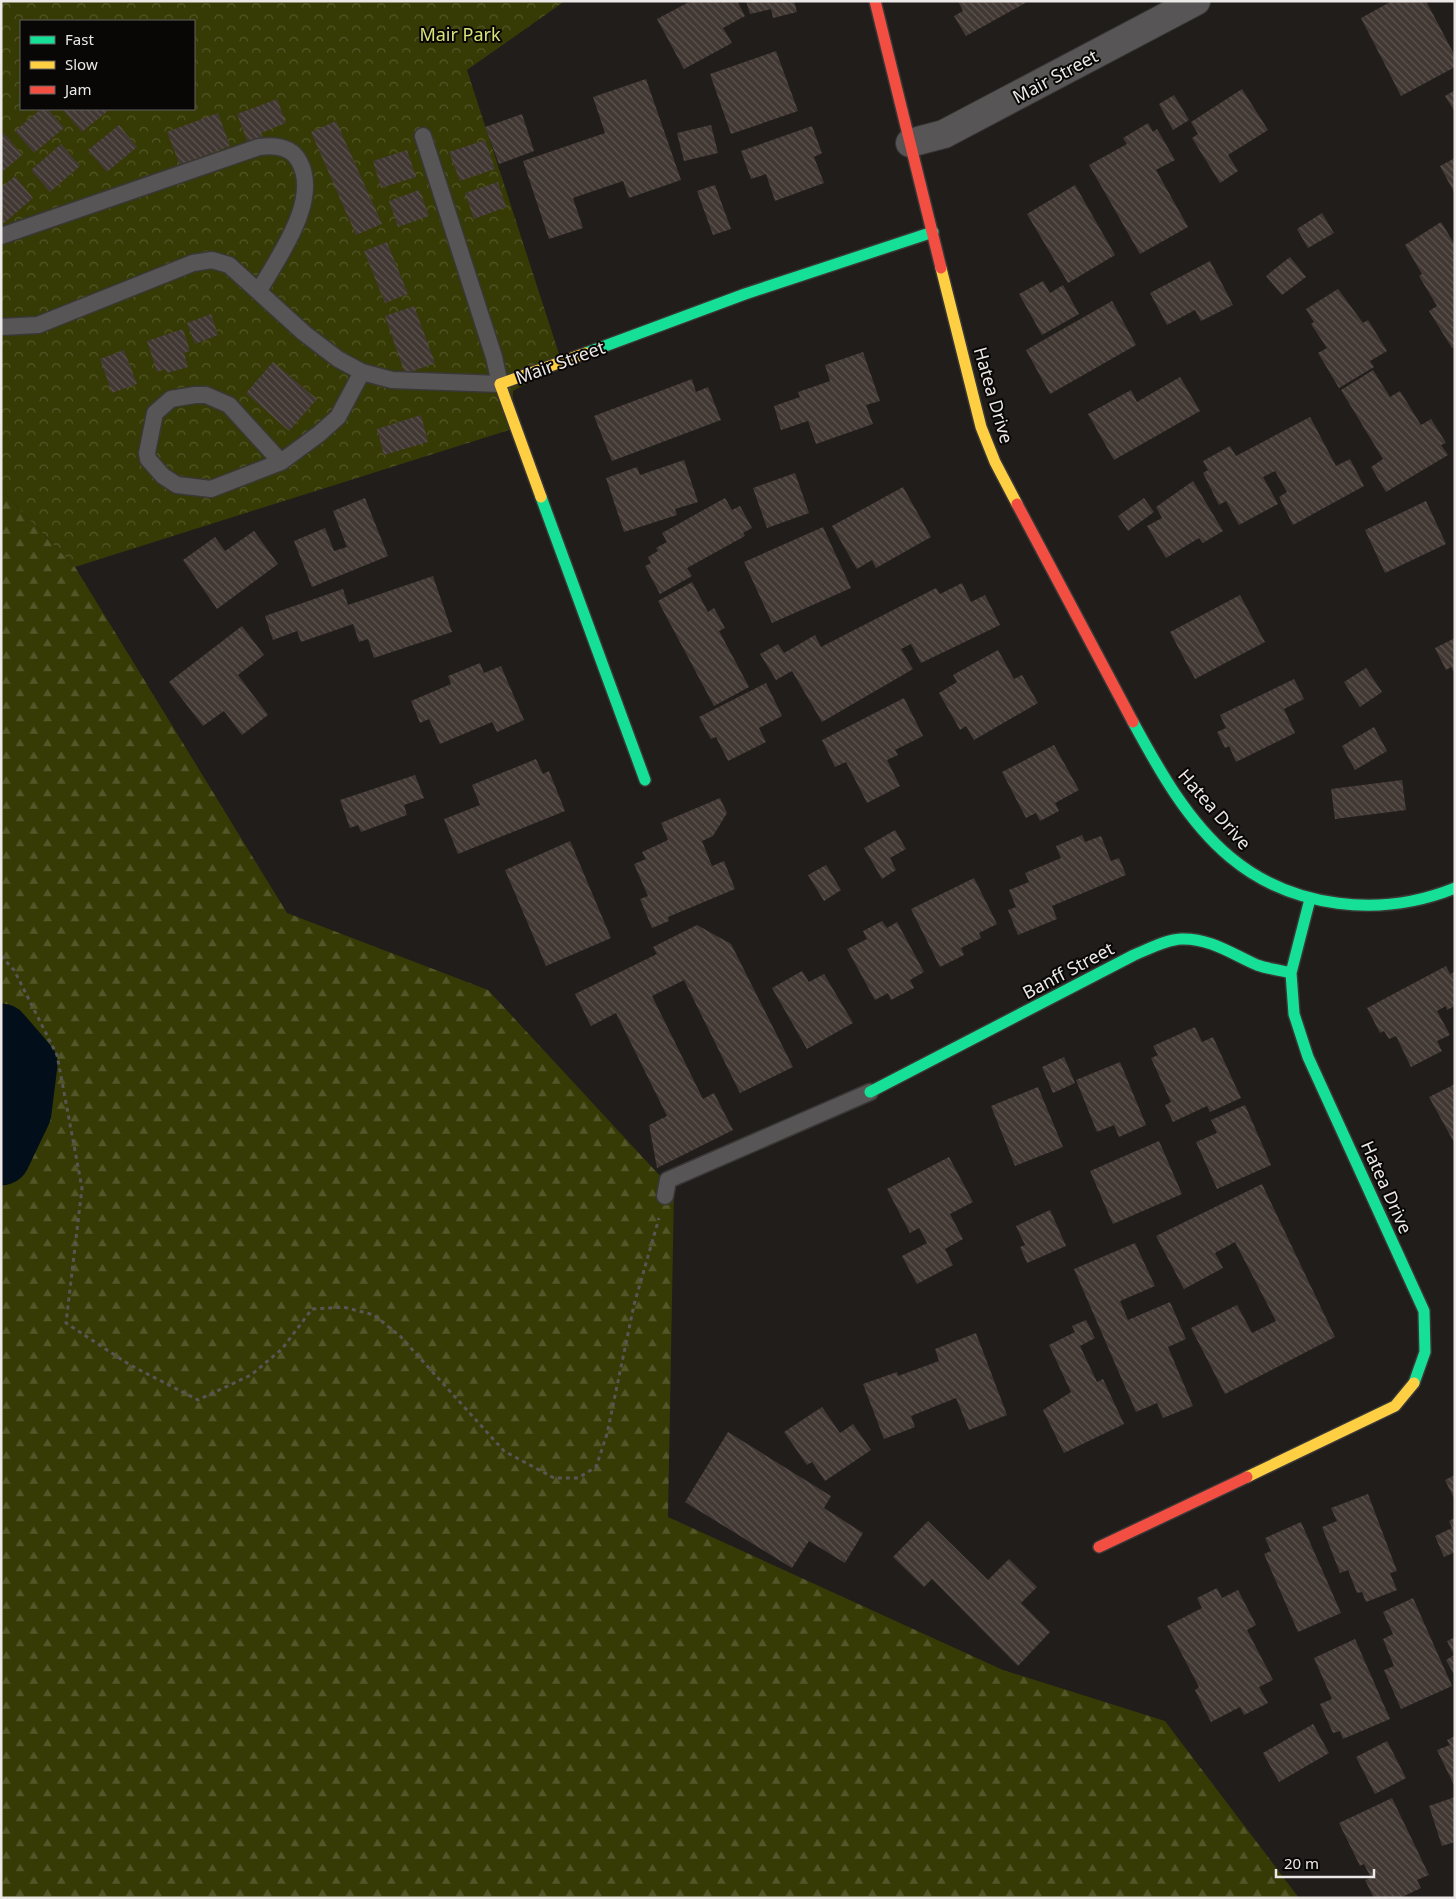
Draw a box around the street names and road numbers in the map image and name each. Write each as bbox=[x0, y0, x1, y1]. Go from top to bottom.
street label: Mair Street bbox=[1008, 43, 1102, 109]
street label: Mair Street bbox=[512, 335, 608, 389]
street label: Hatea Drive bbox=[969, 344, 1019, 446]
street label: Hatea Drive bbox=[1173, 764, 1257, 854]
street label: Banff Street bbox=[1018, 936, 1118, 1004]
street label: Hatea Drive bbox=[1356, 1137, 1418, 1237]

